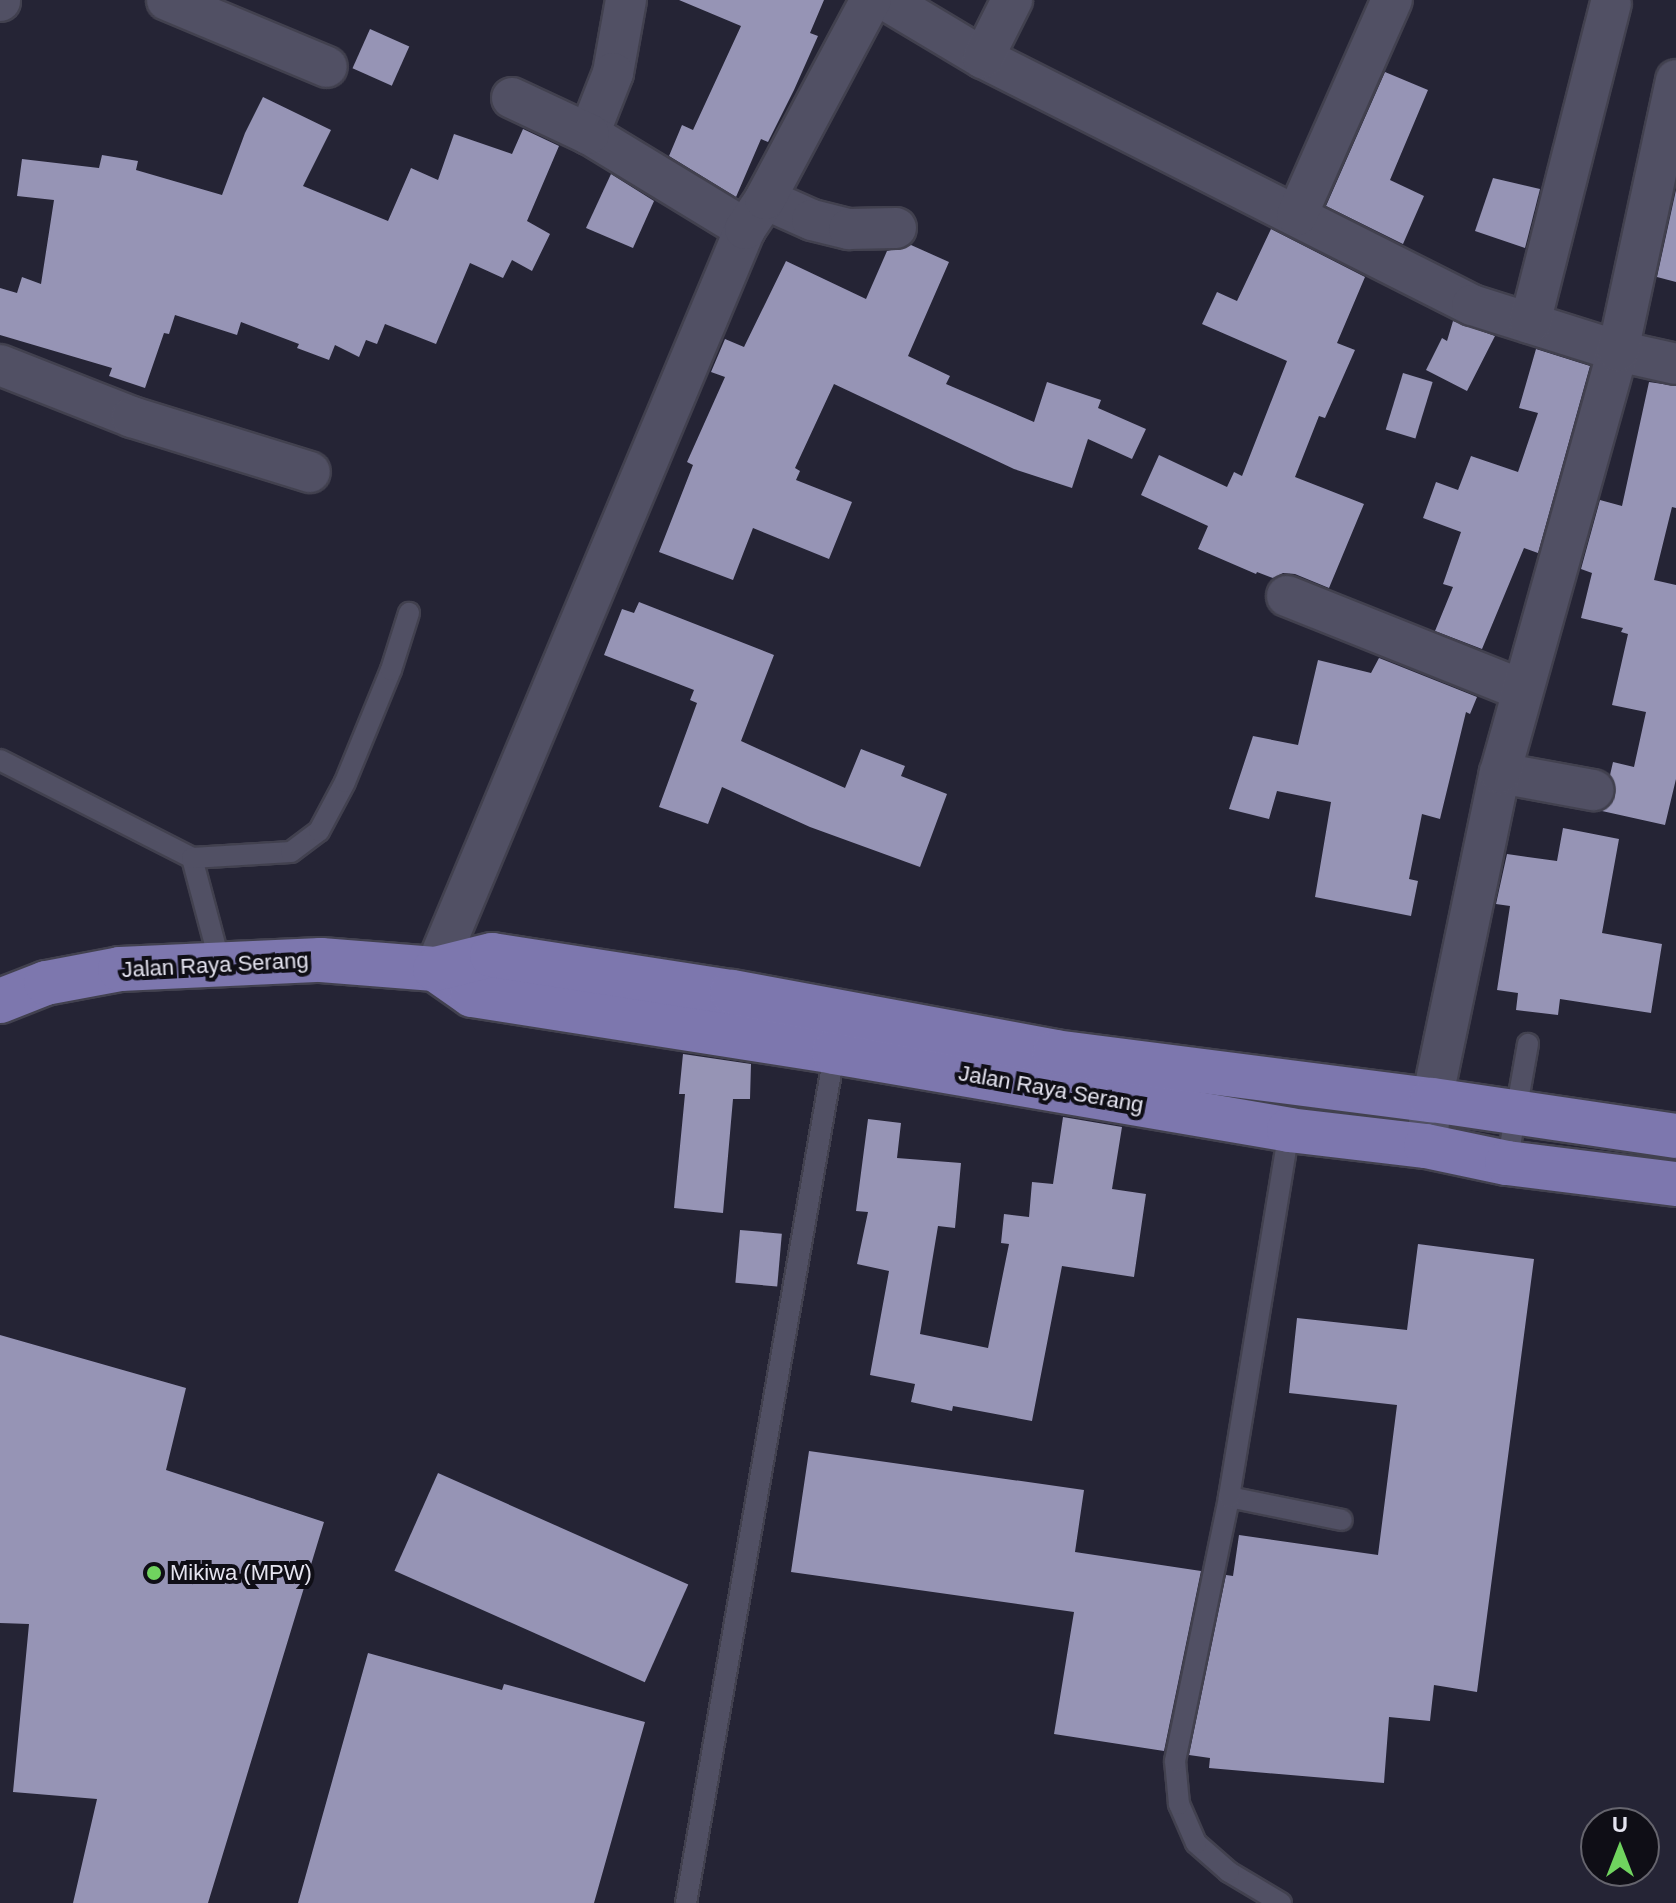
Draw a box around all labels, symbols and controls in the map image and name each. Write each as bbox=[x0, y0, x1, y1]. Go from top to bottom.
street label: Jalan Raya Serang bbox=[121, 947, 309, 983]
street label: Jalan Raya Serang bbox=[957, 1060, 1145, 1118]
place label: Mikiwa (MPW) bbox=[170, 1560, 312, 1586]
marker: Mikiwa (MPW) bbox=[145, 1564, 163, 1582]
north arrow bbox=[1580, 1807, 1660, 1887]
text: U bbox=[1612, 1812, 1628, 1837]

